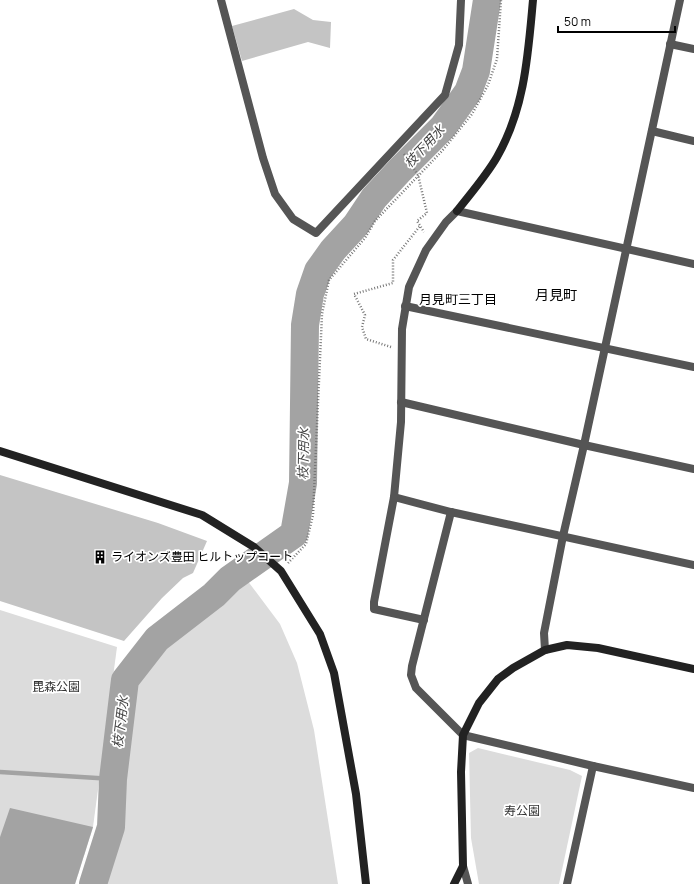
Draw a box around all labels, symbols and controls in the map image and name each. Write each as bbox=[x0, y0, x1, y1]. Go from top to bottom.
scale bar bbox=[558, 8, 675, 34]
text: 50 m bbox=[564, 13, 591, 30]
water label: 枝下用水 bbox=[400, 119, 450, 171]
district label: 月見町 bbox=[535, 285, 577, 304]
district label: 月見町三丁目 bbox=[419, 290, 497, 308]
water label: 枝下用水 bbox=[294, 426, 312, 480]
place label: ライオンズ豊田 ヒルトップコート bbox=[111, 548, 293, 565]
building icon: ライオンズ豊田 ヒルトップコート bbox=[92, 549, 108, 565]
park label: 毘森公園 bbox=[32, 678, 80, 695]
water label: 枝下用水 bbox=[108, 693, 132, 749]
park label: 寿公園 bbox=[504, 802, 540, 819]

